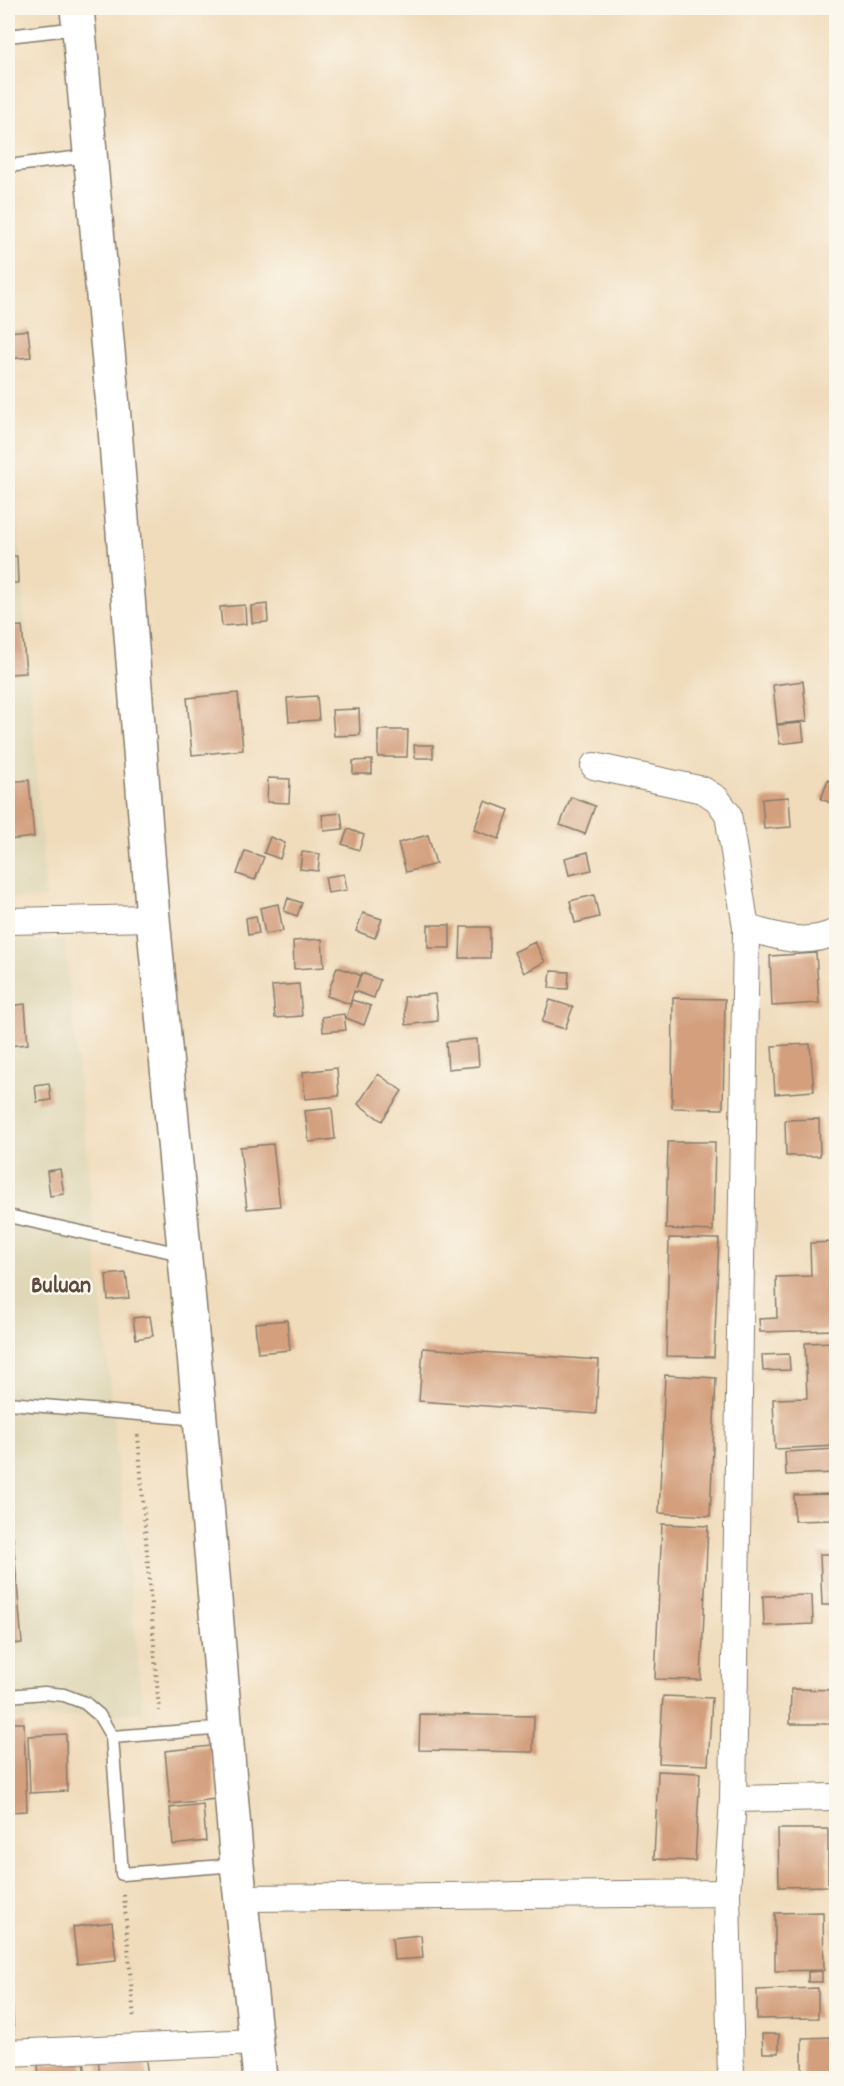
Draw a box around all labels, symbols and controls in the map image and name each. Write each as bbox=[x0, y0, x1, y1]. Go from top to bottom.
district label: Buluan bbox=[31, 1270, 91, 1304]

